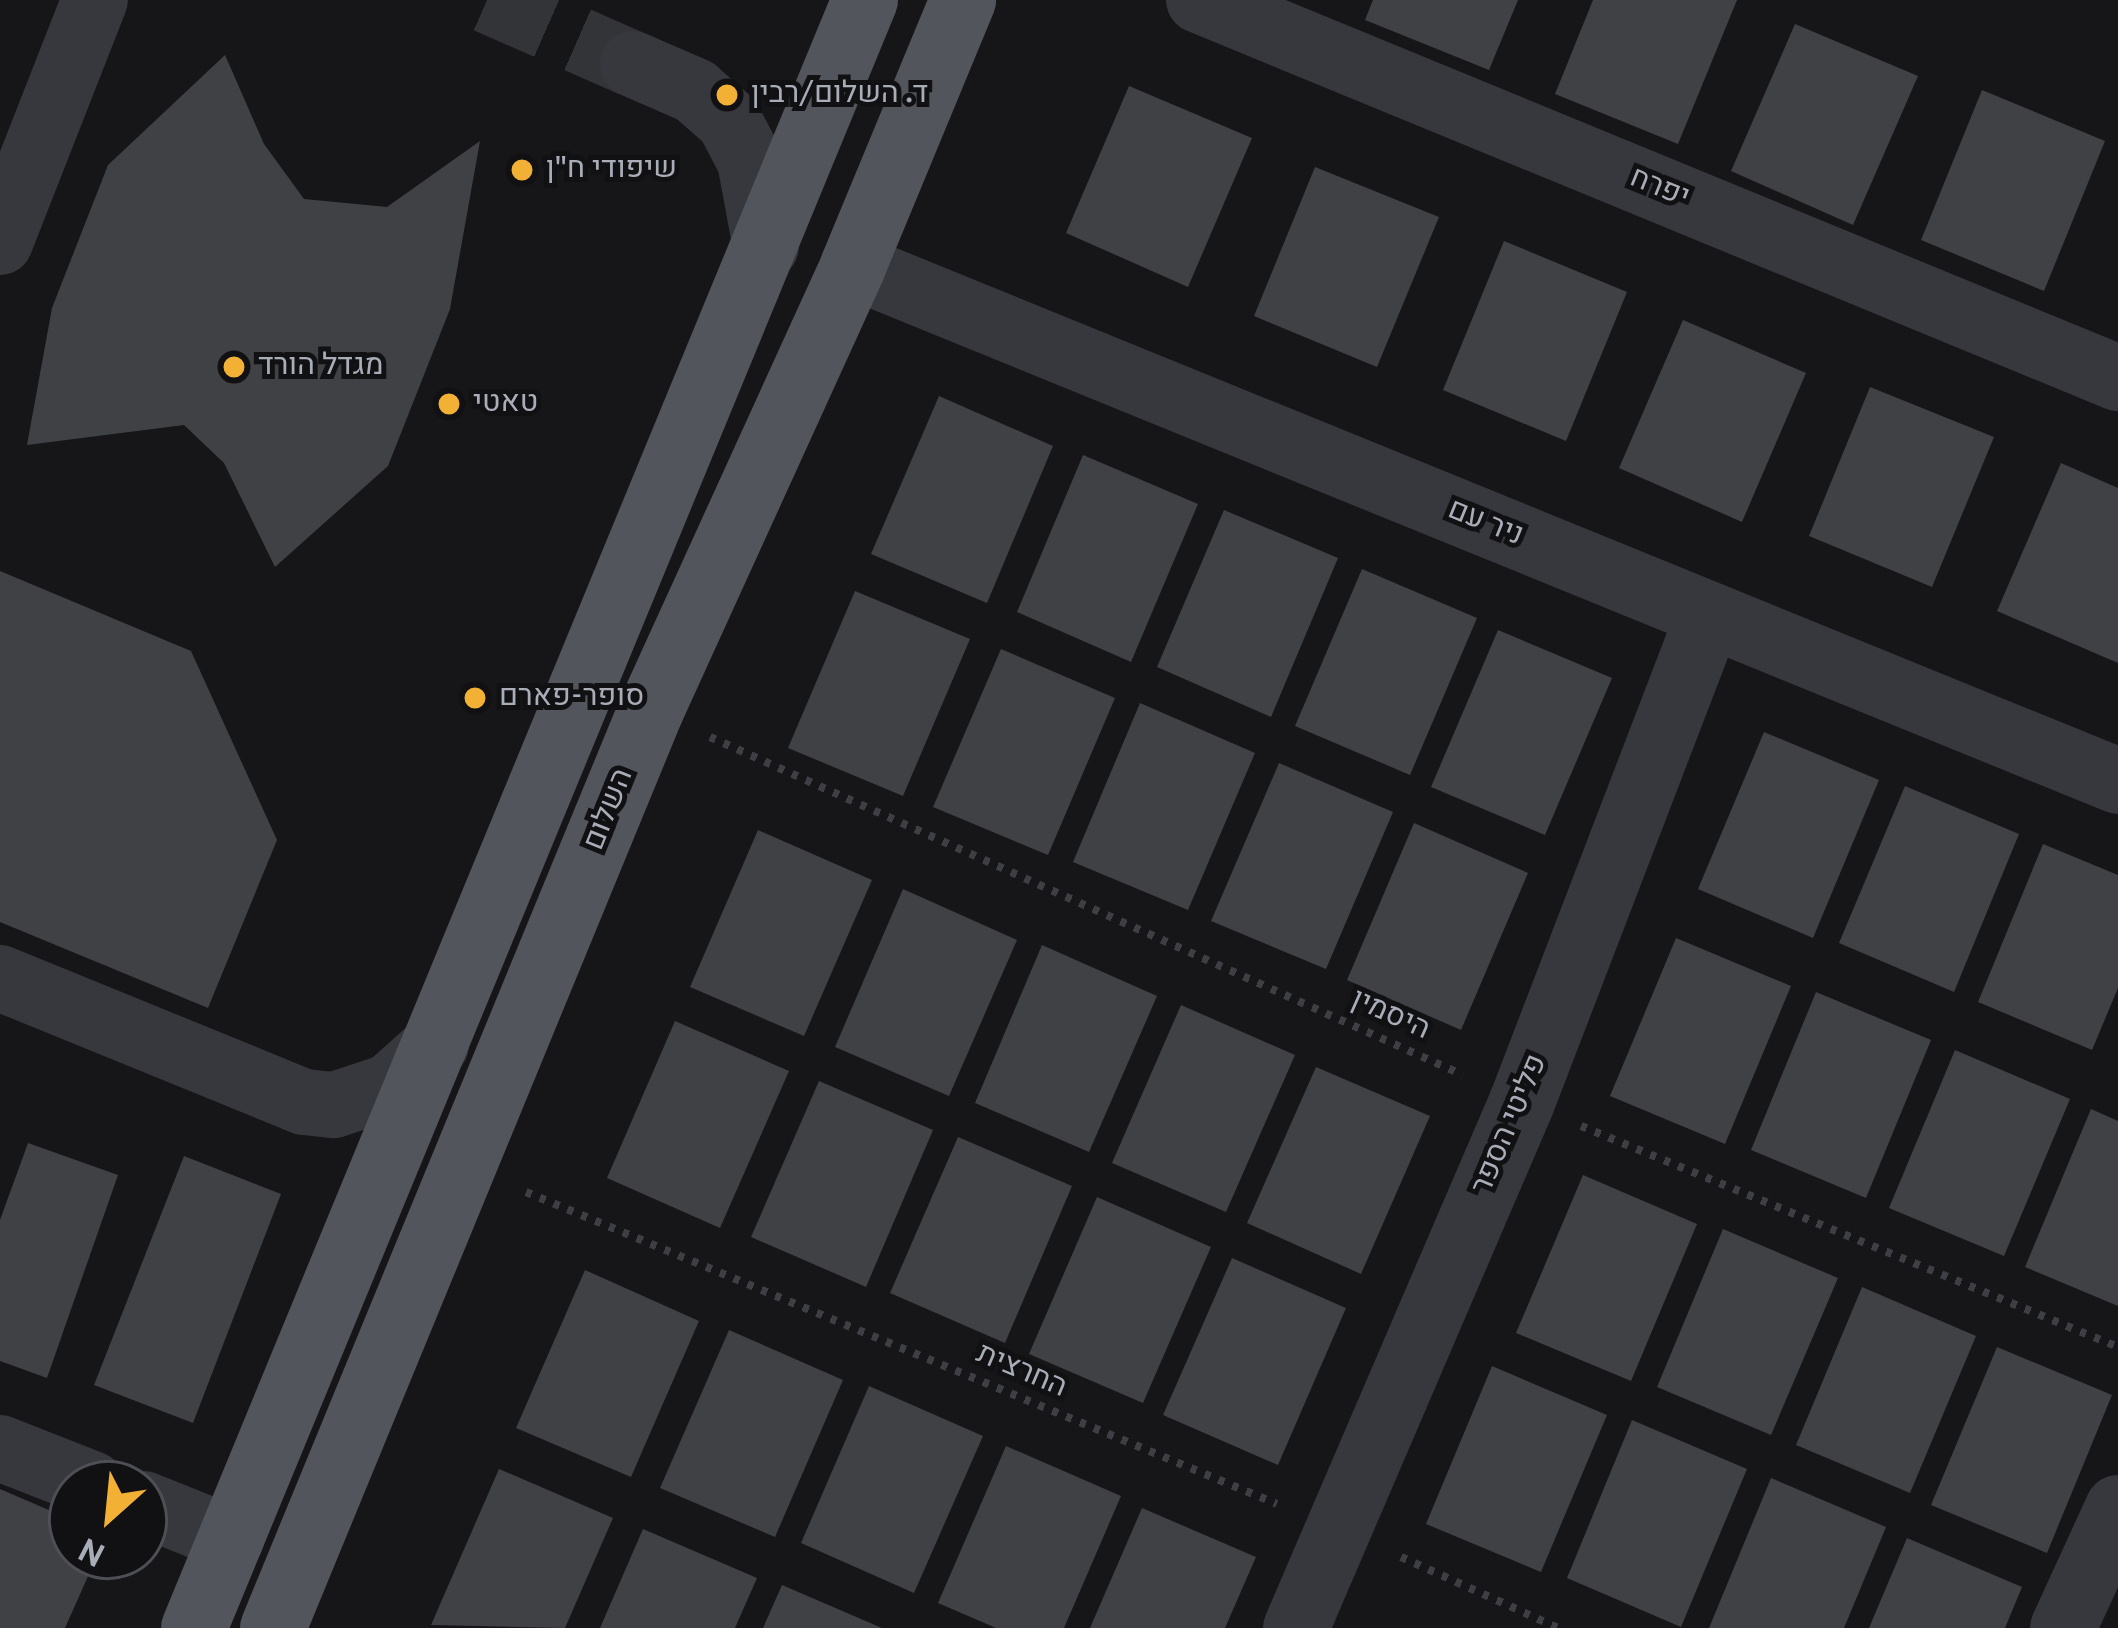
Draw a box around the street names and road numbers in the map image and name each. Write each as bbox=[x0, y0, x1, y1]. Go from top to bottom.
street label: יפרח bbox=[1624, 161, 1694, 217]
street label: ניר עם bbox=[1442, 493, 1528, 555]
street label: השלום bbox=[577, 764, 643, 856]
street label: היסמין bbox=[1345, 983, 1435, 1049]
street label: פליטי הספר bbox=[1465, 1050, 1557, 1200]
street label: החרצית bbox=[970, 1337, 1072, 1407]

